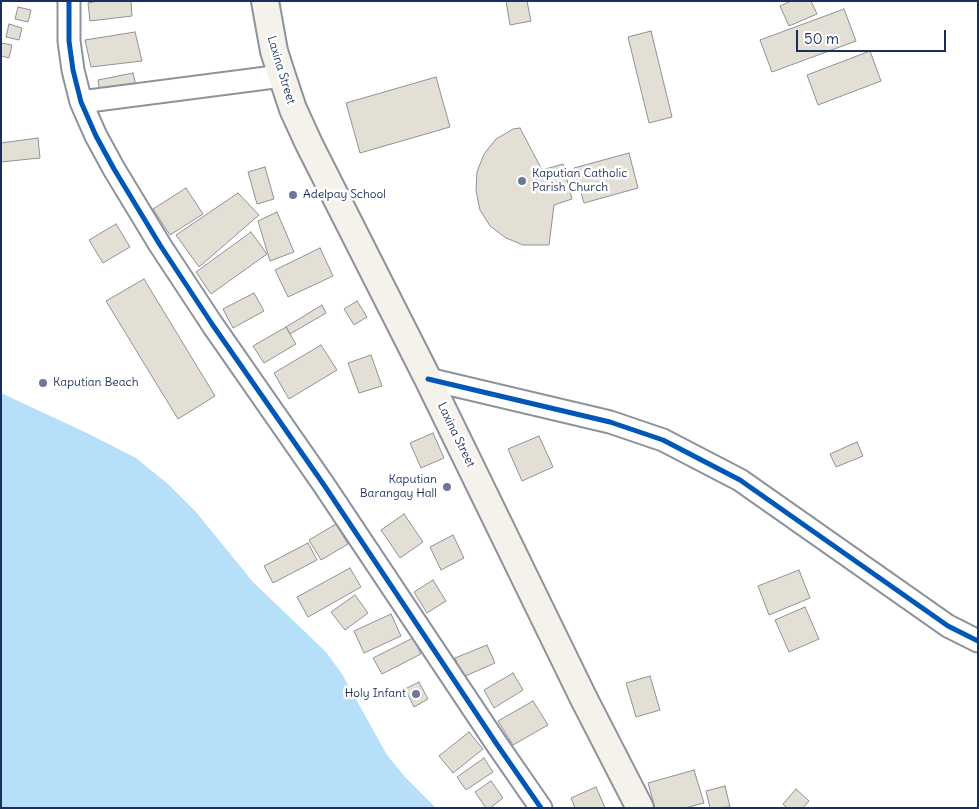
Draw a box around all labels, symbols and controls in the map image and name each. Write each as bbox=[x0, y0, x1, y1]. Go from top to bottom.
scale bar bbox=[799, 20, 949, 52]
text: 50 m bbox=[804, 29, 839, 48]
street label: Laxina Street bbox=[264, 34, 298, 106]
place label: Kaputian Catholic Parish Church bbox=[532, 167, 627, 195]
marker: Kaputian Catholic Parish Church bbox=[516, 175, 528, 187]
place label: Adelpay School bbox=[303, 188, 386, 202]
marker: Adelpay School bbox=[287, 189, 299, 201]
place label: Kaputian Beach bbox=[53, 376, 139, 390]
marker: Kaputian Beach bbox=[37, 377, 49, 389]
street label: Laxina Street bbox=[434, 400, 478, 470]
place label: Kaputian Barangay Hall bbox=[360, 473, 437, 501]
marker: Kaputian Barangay Hall bbox=[441, 481, 453, 493]
place label: Holy Infant bbox=[345, 687, 406, 701]
marker: Holy Infant bbox=[410, 688, 422, 700]

